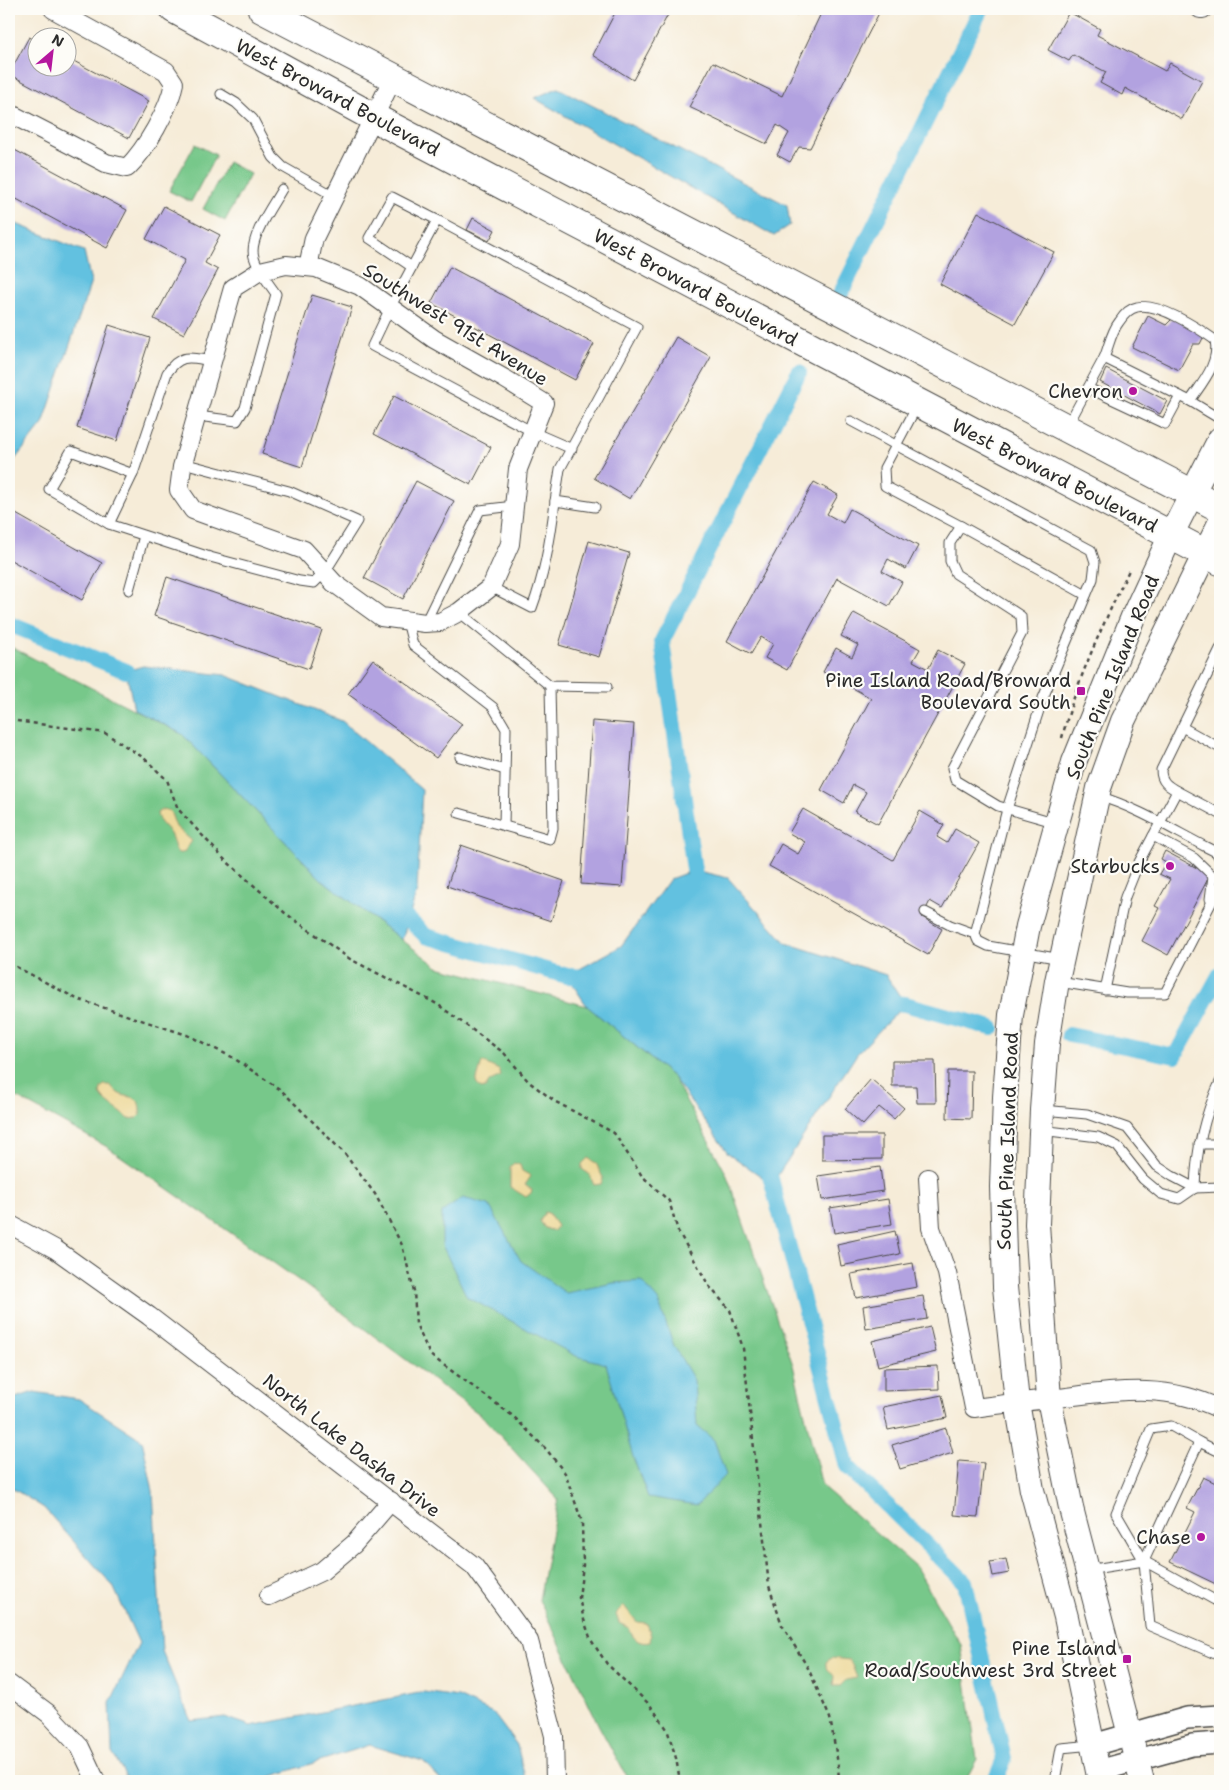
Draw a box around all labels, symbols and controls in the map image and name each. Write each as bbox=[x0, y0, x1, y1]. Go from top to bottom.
north arrow bbox=[28, 28, 78, 78]
text: N bbox=[49, 30, 67, 51]
street label: West Broward Boulevard bbox=[231, 33, 444, 162]
street label: West Broward Boulevard bbox=[589, 223, 802, 352]
street label: Southwest 91st Avenue bbox=[359, 257, 553, 392]
place label: Chevron bbox=[1048, 379, 1123, 404]
marker: Chevron bbox=[1127, 385, 1139, 397]
street label: West Broward Boulevard bbox=[948, 413, 1162, 538]
street label: South Pine Island Road bbox=[1060, 571, 1165, 783]
place label: Pine Island Road/Broward Boulevard South bbox=[825, 668, 1071, 715]
marker: Pine Island Road/Broward Boulevard South bbox=[1075, 685, 1087, 697]
place label: Starbucks bbox=[1070, 854, 1160, 879]
marker: Starbucks bbox=[1164, 860, 1176, 872]
street label: South Pine Island Road bbox=[991, 1031, 1024, 1251]
street label: North Lake Dasha Drive bbox=[258, 1368, 446, 1523]
place label: Chase bbox=[1136, 1525, 1191, 1550]
marker: Chase bbox=[1195, 1531, 1207, 1543]
place label: Pine Island Road/Southwest 3rd Street bbox=[864, 1636, 1117, 1683]
marker: Pine Island Road/Southwest 3rd Street bbox=[1121, 1653, 1133, 1665]

